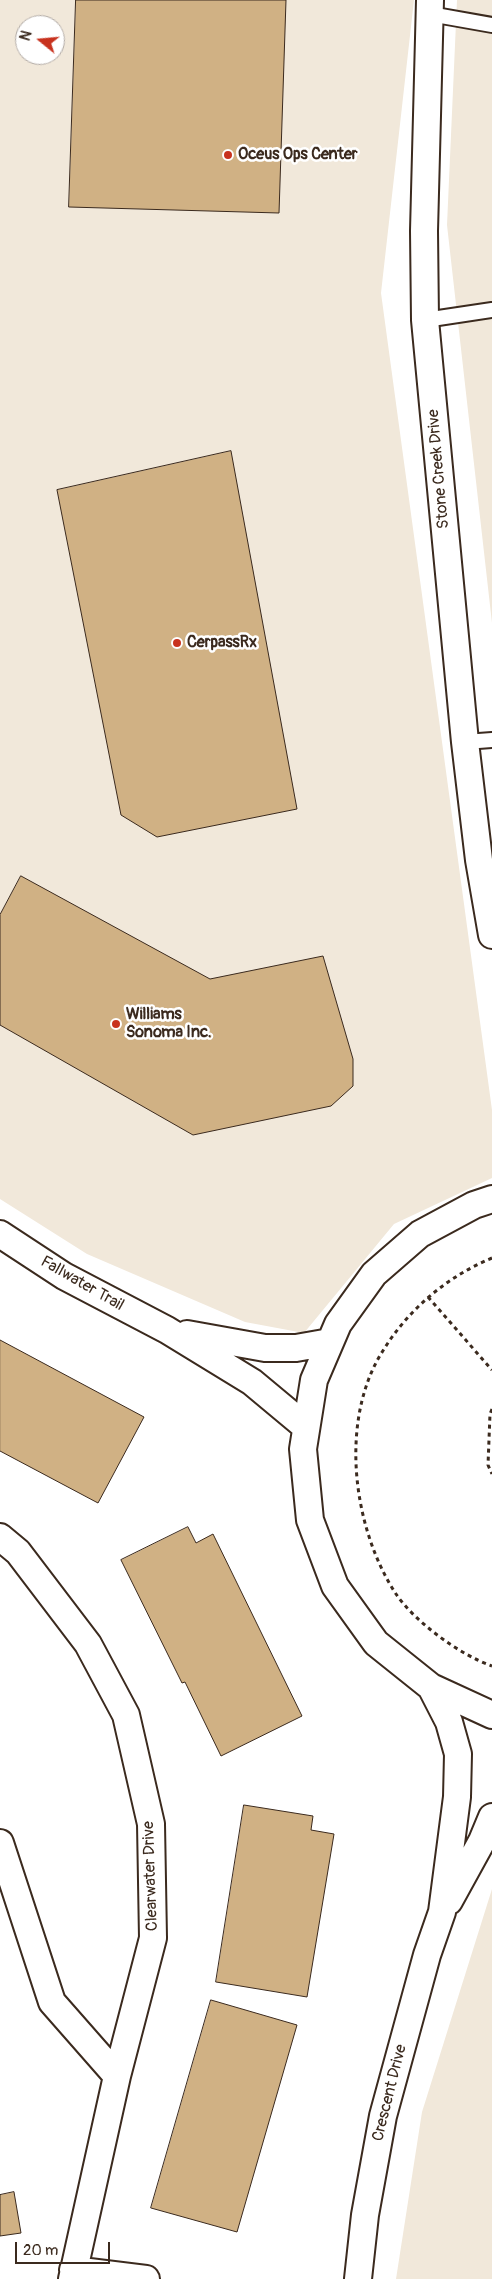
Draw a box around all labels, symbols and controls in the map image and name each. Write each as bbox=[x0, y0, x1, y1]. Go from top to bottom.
north arrow bbox=[15, 15, 65, 65]
text: N bbox=[17, 29, 36, 43]
place label: Oceus Ops Center bbox=[238, 145, 358, 165]
marker: Oceus Ops Center bbox=[222, 149, 234, 161]
street label: Stone Creek Drive bbox=[424, 408, 454, 530]
place label: CerpassRx bbox=[187, 633, 257, 653]
marker: CerpassRx bbox=[171, 637, 183, 649]
place label: Williams Sonoma Inc. bbox=[126, 1005, 212, 1043]
marker: Williams Sonoma Inc. bbox=[110, 1018, 122, 1030]
street label: Fallwater Trail bbox=[37, 1252, 127, 1316]
street label: Clearwater Drive bbox=[139, 1821, 163, 1931]
street label: Crescent Drive bbox=[369, 2043, 411, 2143]
scale bar bbox=[18, 2232, 112, 2264]
text: 20 m bbox=[23, 2241, 58, 2260]

